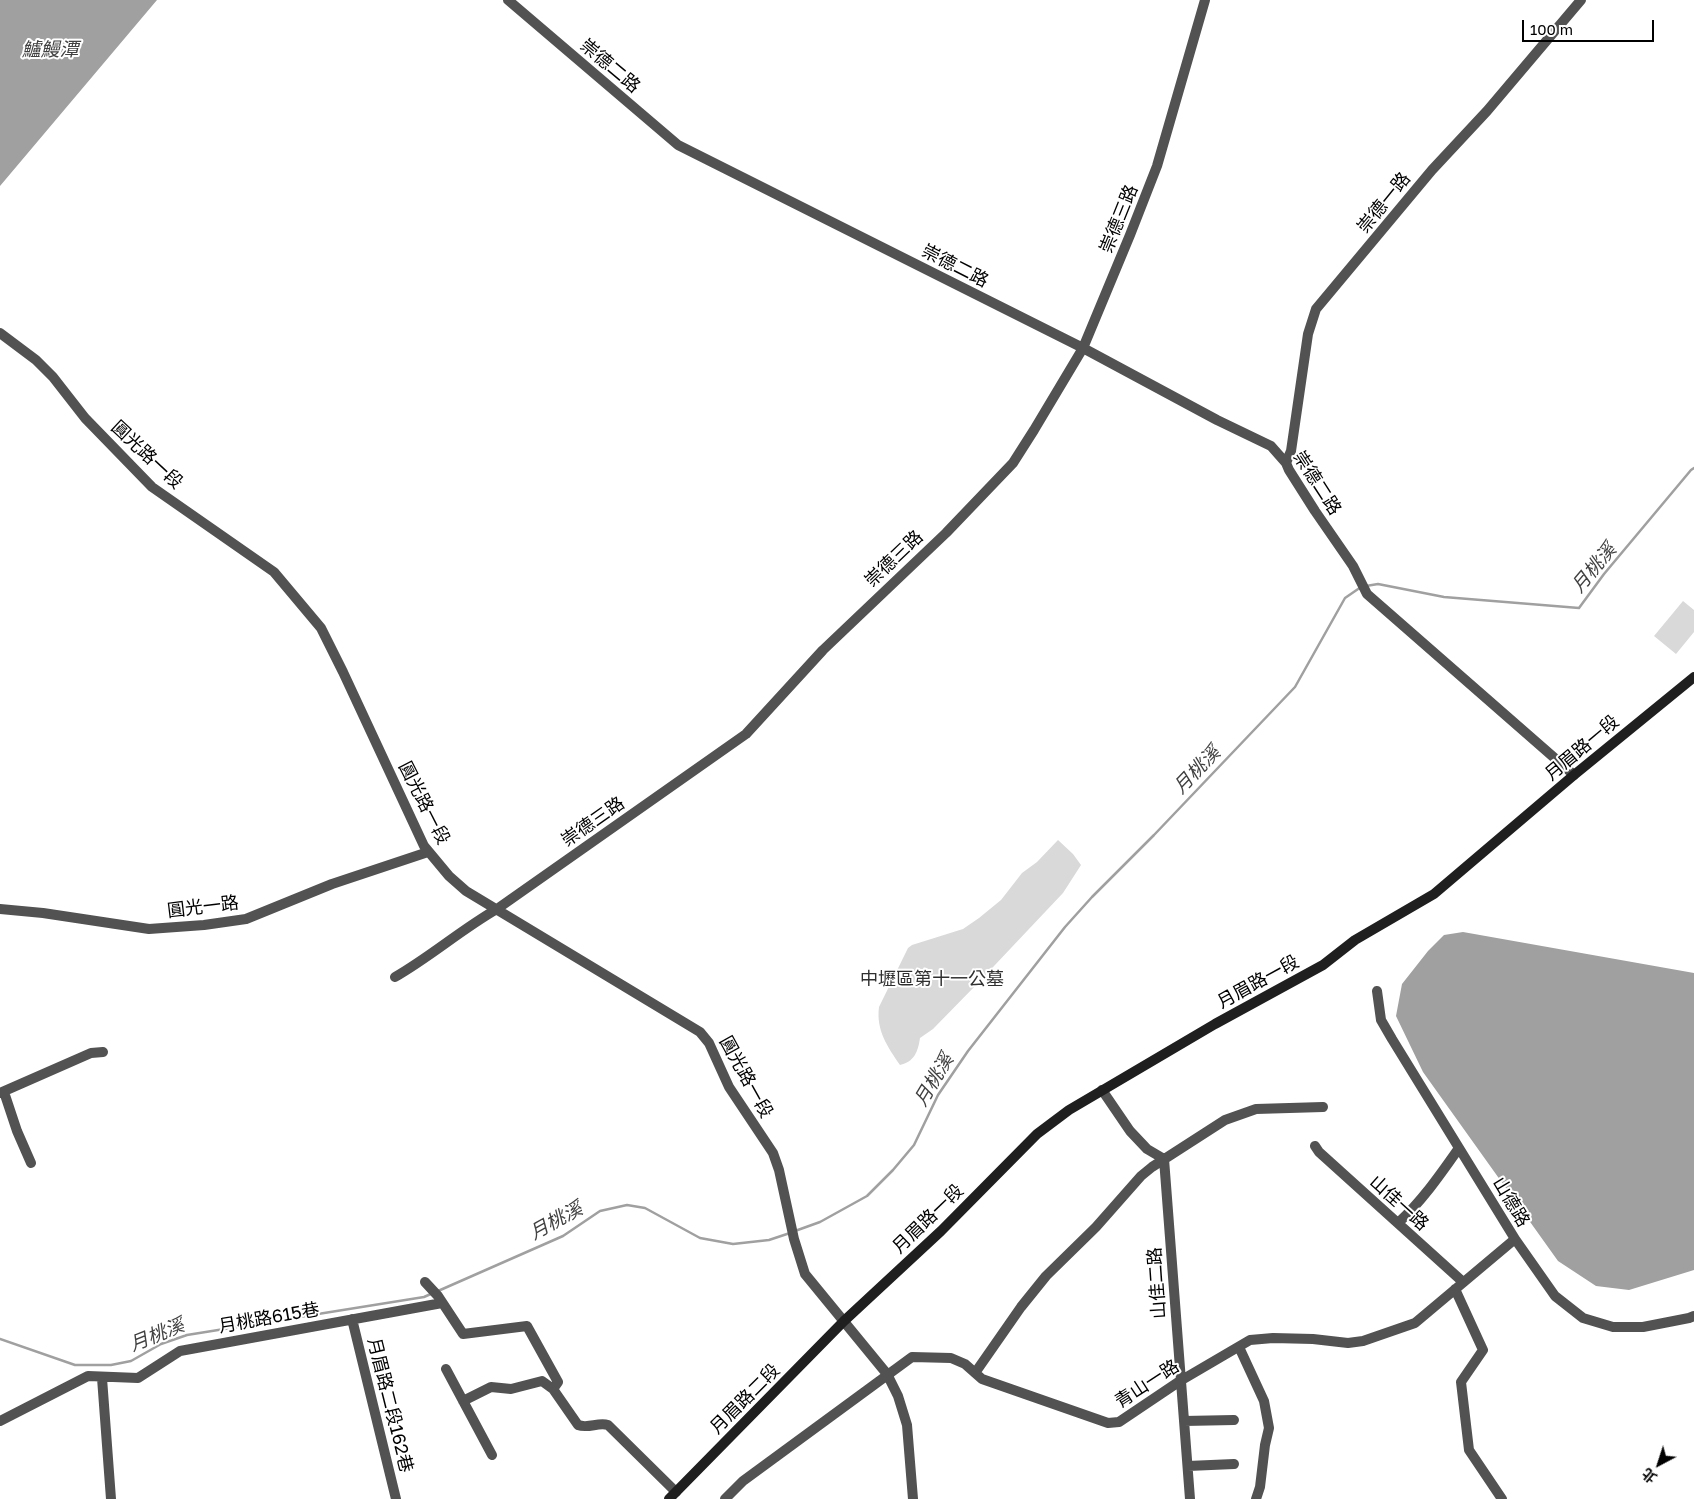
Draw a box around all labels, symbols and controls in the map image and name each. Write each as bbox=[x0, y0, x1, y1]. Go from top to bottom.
scale bar bbox=[1524, 10, 1656, 42]
text: 100 m bbox=[1530, 20, 1573, 38]
street label: 崇德二路 bbox=[575, 35, 645, 97]
water label: 鱸鰻潭 bbox=[22, 39, 78, 61]
street label: 崇德一路 bbox=[1353, 168, 1415, 238]
street label: 崇德三路 bbox=[1096, 182, 1142, 256]
street label: 崇德二路 bbox=[918, 240, 992, 292]
street label: 圓光路一段 bbox=[107, 416, 187, 494]
street label: 崇德二路 bbox=[1288, 447, 1346, 519]
street label: 崇德三路 bbox=[861, 526, 927, 592]
water label: 月桃溪 bbox=[1567, 539, 1621, 597]
street label: 月眉路一段 bbox=[1541, 711, 1623, 785]
water label: 月桃溪 bbox=[1169, 742, 1225, 798]
street label: 圓光路一段 bbox=[394, 758, 454, 848]
street label: 崇德三路 bbox=[557, 793, 629, 851]
street label: 圓光一路 bbox=[166, 892, 240, 922]
street label: 月眉路一段 bbox=[1213, 951, 1303, 1013]
park label: 中壢區第十一公墓 bbox=[860, 968, 1004, 990]
street label: 圓光路一段 bbox=[715, 1032, 777, 1122]
water label: 月桃溪 bbox=[910, 1050, 958, 1110]
street label: 山佳一路 bbox=[1365, 1171, 1433, 1235]
street label: 山德路 bbox=[1488, 1173, 1534, 1231]
street label: 月眉路一段 bbox=[888, 1180, 968, 1258]
water label: 月桃溪 bbox=[526, 1197, 586, 1245]
street label: 山佳二路 bbox=[1144, 1246, 1170, 1320]
street label: 月桃路615巷 bbox=[217, 1299, 321, 1337]
water label: 月桃溪 bbox=[126, 1314, 188, 1356]
street label: 月眉路二段162巷 bbox=[363, 1335, 417, 1475]
street label: 青山一路 bbox=[1111, 1355, 1183, 1413]
street label: 月眉路二段 bbox=[706, 1360, 784, 1438]
north arrow bbox=[1634, 1439, 1684, 1489]
text: 北 bbox=[1638, 1465, 1660, 1487]

